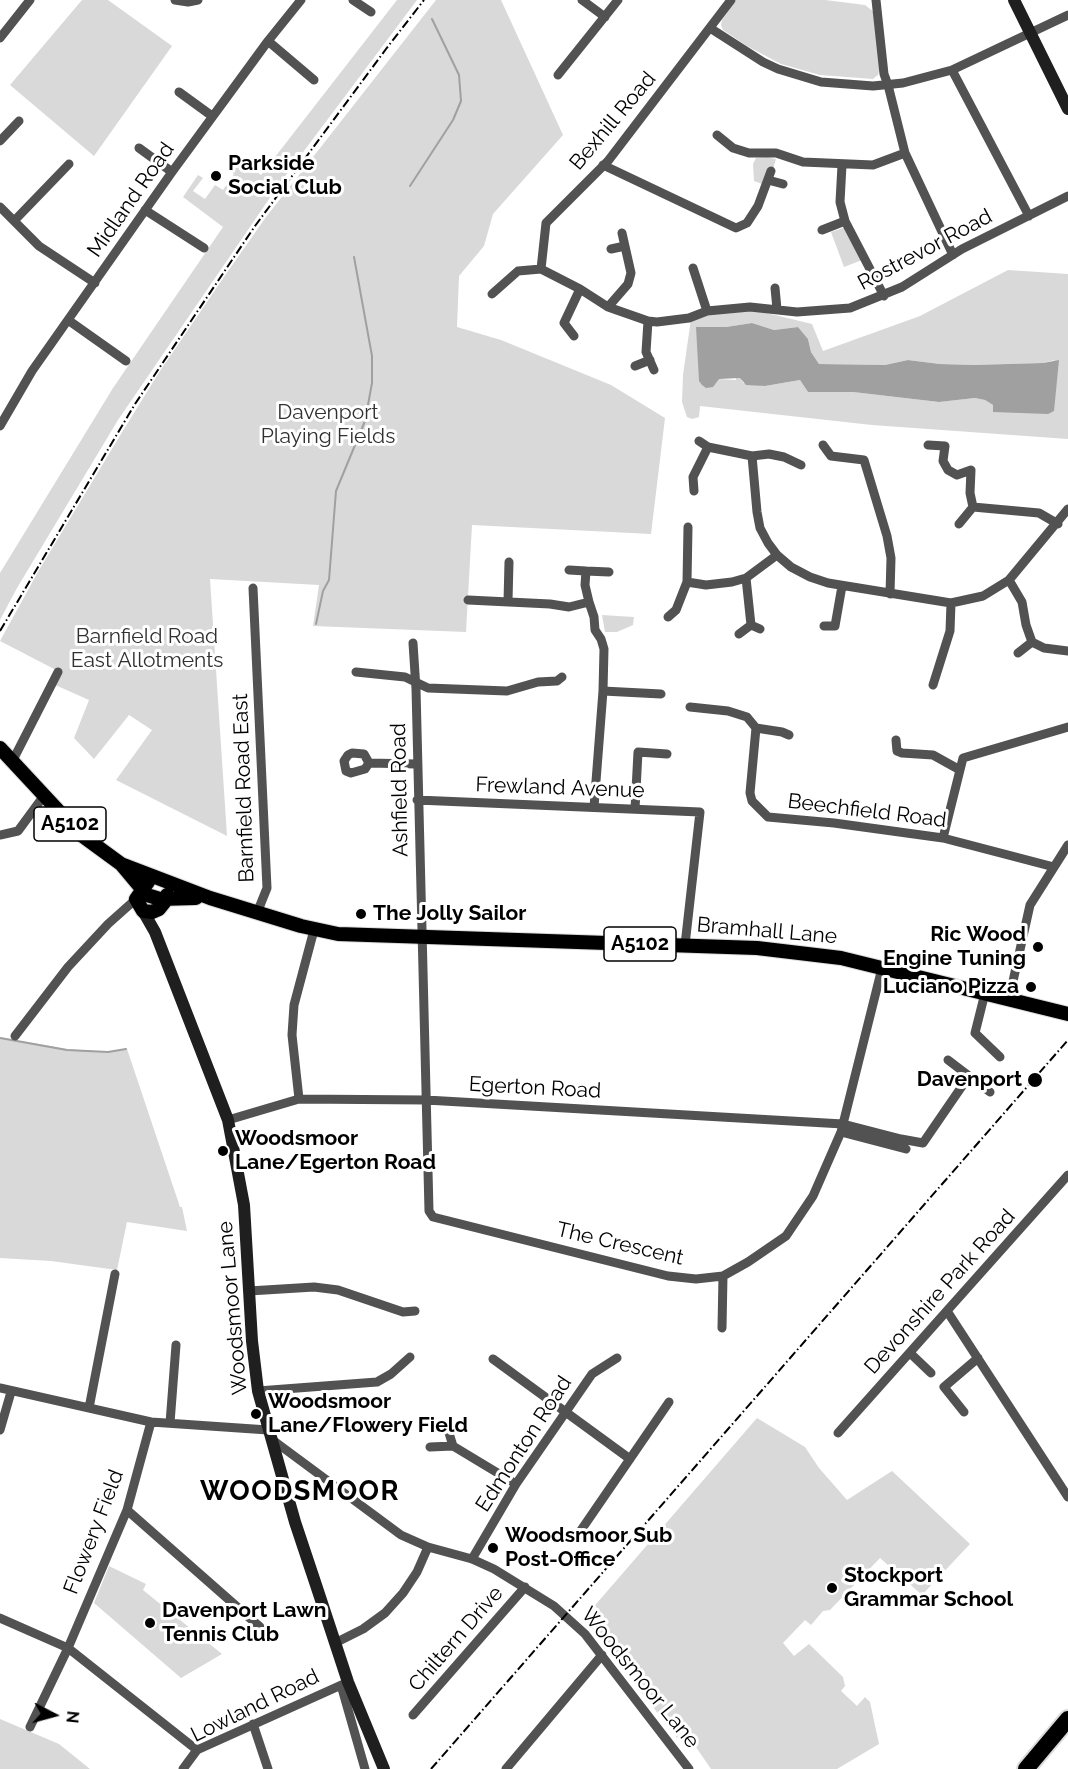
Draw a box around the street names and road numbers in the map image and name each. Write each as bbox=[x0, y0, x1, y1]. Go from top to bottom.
street label: Bexhill Road bbox=[565, 67, 661, 175]
street label: Midland Road bbox=[82, 138, 180, 262]
street label: Rostrevor Road bbox=[854, 204, 996, 296]
street label: Barnfield Road East bbox=[228, 693, 260, 883]
street label: Ashfield Road bbox=[386, 723, 414, 857]
street label: Frewland Avenue bbox=[475, 772, 645, 804]
street label: Beechfield Road bbox=[786, 789, 948, 833]
road number: A5102 bbox=[34, 807, 106, 841]
street label: Bramhall Lane bbox=[696, 912, 838, 950]
road number: A5102 bbox=[604, 927, 676, 961]
street label: Egerton Road bbox=[468, 1072, 602, 1104]
street label: Devonshire Park Road bbox=[859, 1204, 1021, 1380]
street label: The Crescent bbox=[554, 1217, 686, 1271]
street label: Woodsmoor Lane bbox=[213, 1220, 253, 1396]
street label: Edmonton Road bbox=[471, 1371, 577, 1517]
street label: Flowery Field bbox=[59, 1466, 129, 1598]
street label: Chiltern Drive bbox=[403, 1581, 509, 1697]
street label: Woodsmoor Lane bbox=[575, 1602, 705, 1754]
street label: Lowland Road bbox=[187, 1664, 323, 1748]

